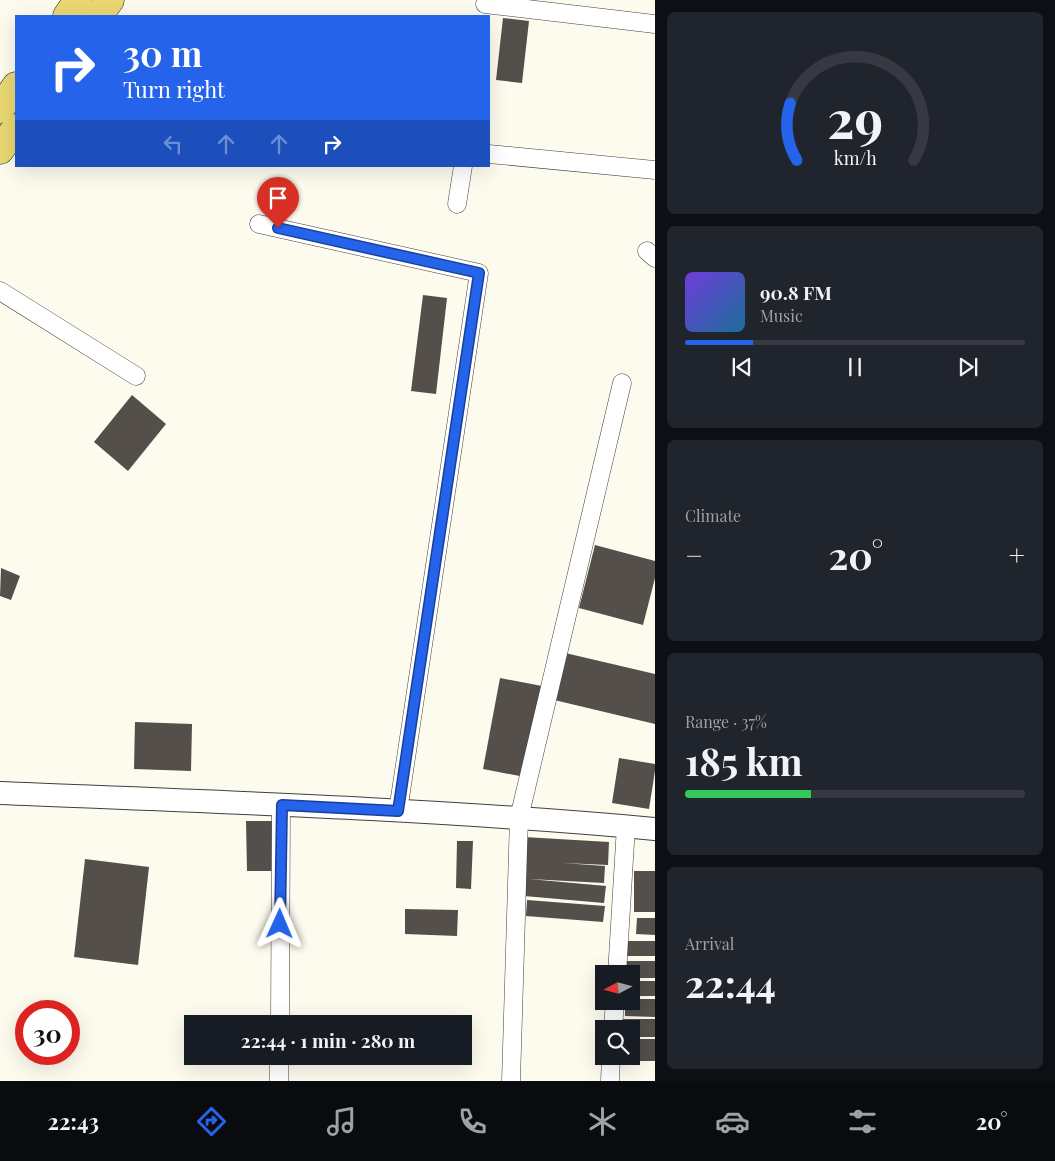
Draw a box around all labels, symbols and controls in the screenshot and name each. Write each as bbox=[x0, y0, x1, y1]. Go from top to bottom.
text: 30 m bbox=[123, 29, 203, 76]
icon: right bbox=[40, 35, 105, 100]
text: Turn right bbox=[123, 74, 225, 104]
text: 29 bbox=[827, 83, 883, 152]
icon: left bbox=[159, 130, 187, 158]
icon: ahead bbox=[212, 130, 240, 158]
icon: ahead bbox=[265, 130, 293, 158]
icon: right bbox=[318, 130, 346, 158]
text: km/h bbox=[834, 146, 877, 169]
pin bbox=[257, 177, 299, 228]
icon: arrive bbox=[264, 184, 292, 212]
text: 90.8 FM bbox=[760, 279, 832, 305]
text: Music bbox=[760, 305, 803, 326]
icon: previous bbox=[728, 353, 756, 381]
icon: pause bbox=[841, 353, 869, 381]
icon: next bbox=[954, 353, 982, 381]
text: Climate bbox=[685, 505, 741, 526]
text: 20° bbox=[828, 529, 883, 580]
text: − bbox=[685, 536, 703, 573]
text: + bbox=[1009, 536, 1025, 573]
text: Range · 37% bbox=[685, 711, 767, 732]
text: 185 km bbox=[685, 735, 803, 786]
position arrow bbox=[253, 897, 305, 949]
text: Arrival bbox=[685, 933, 734, 954]
text: 22:44 bbox=[685, 957, 776, 1008]
north arrow bbox=[595, 965, 640, 1010]
map controls bbox=[595, 965, 640, 1065]
speed limit sign: 30 bbox=[15, 1000, 80, 1065]
button: search bbox=[595, 1020, 640, 1065]
text: 22:44 · 1 min · 280 m bbox=[241, 1027, 415, 1053]
icon: directions bbox=[194, 1104, 229, 1139]
icon: music bbox=[324, 1104, 359, 1139]
icon: phone bbox=[455, 1104, 490, 1139]
icon: climate bbox=[585, 1104, 620, 1139]
icon: car bbox=[715, 1104, 750, 1139]
icon: filters bbox=[845, 1104, 880, 1139]
text: 22:43 bbox=[48, 1106, 99, 1136]
text: 20° bbox=[976, 1106, 1007, 1136]

